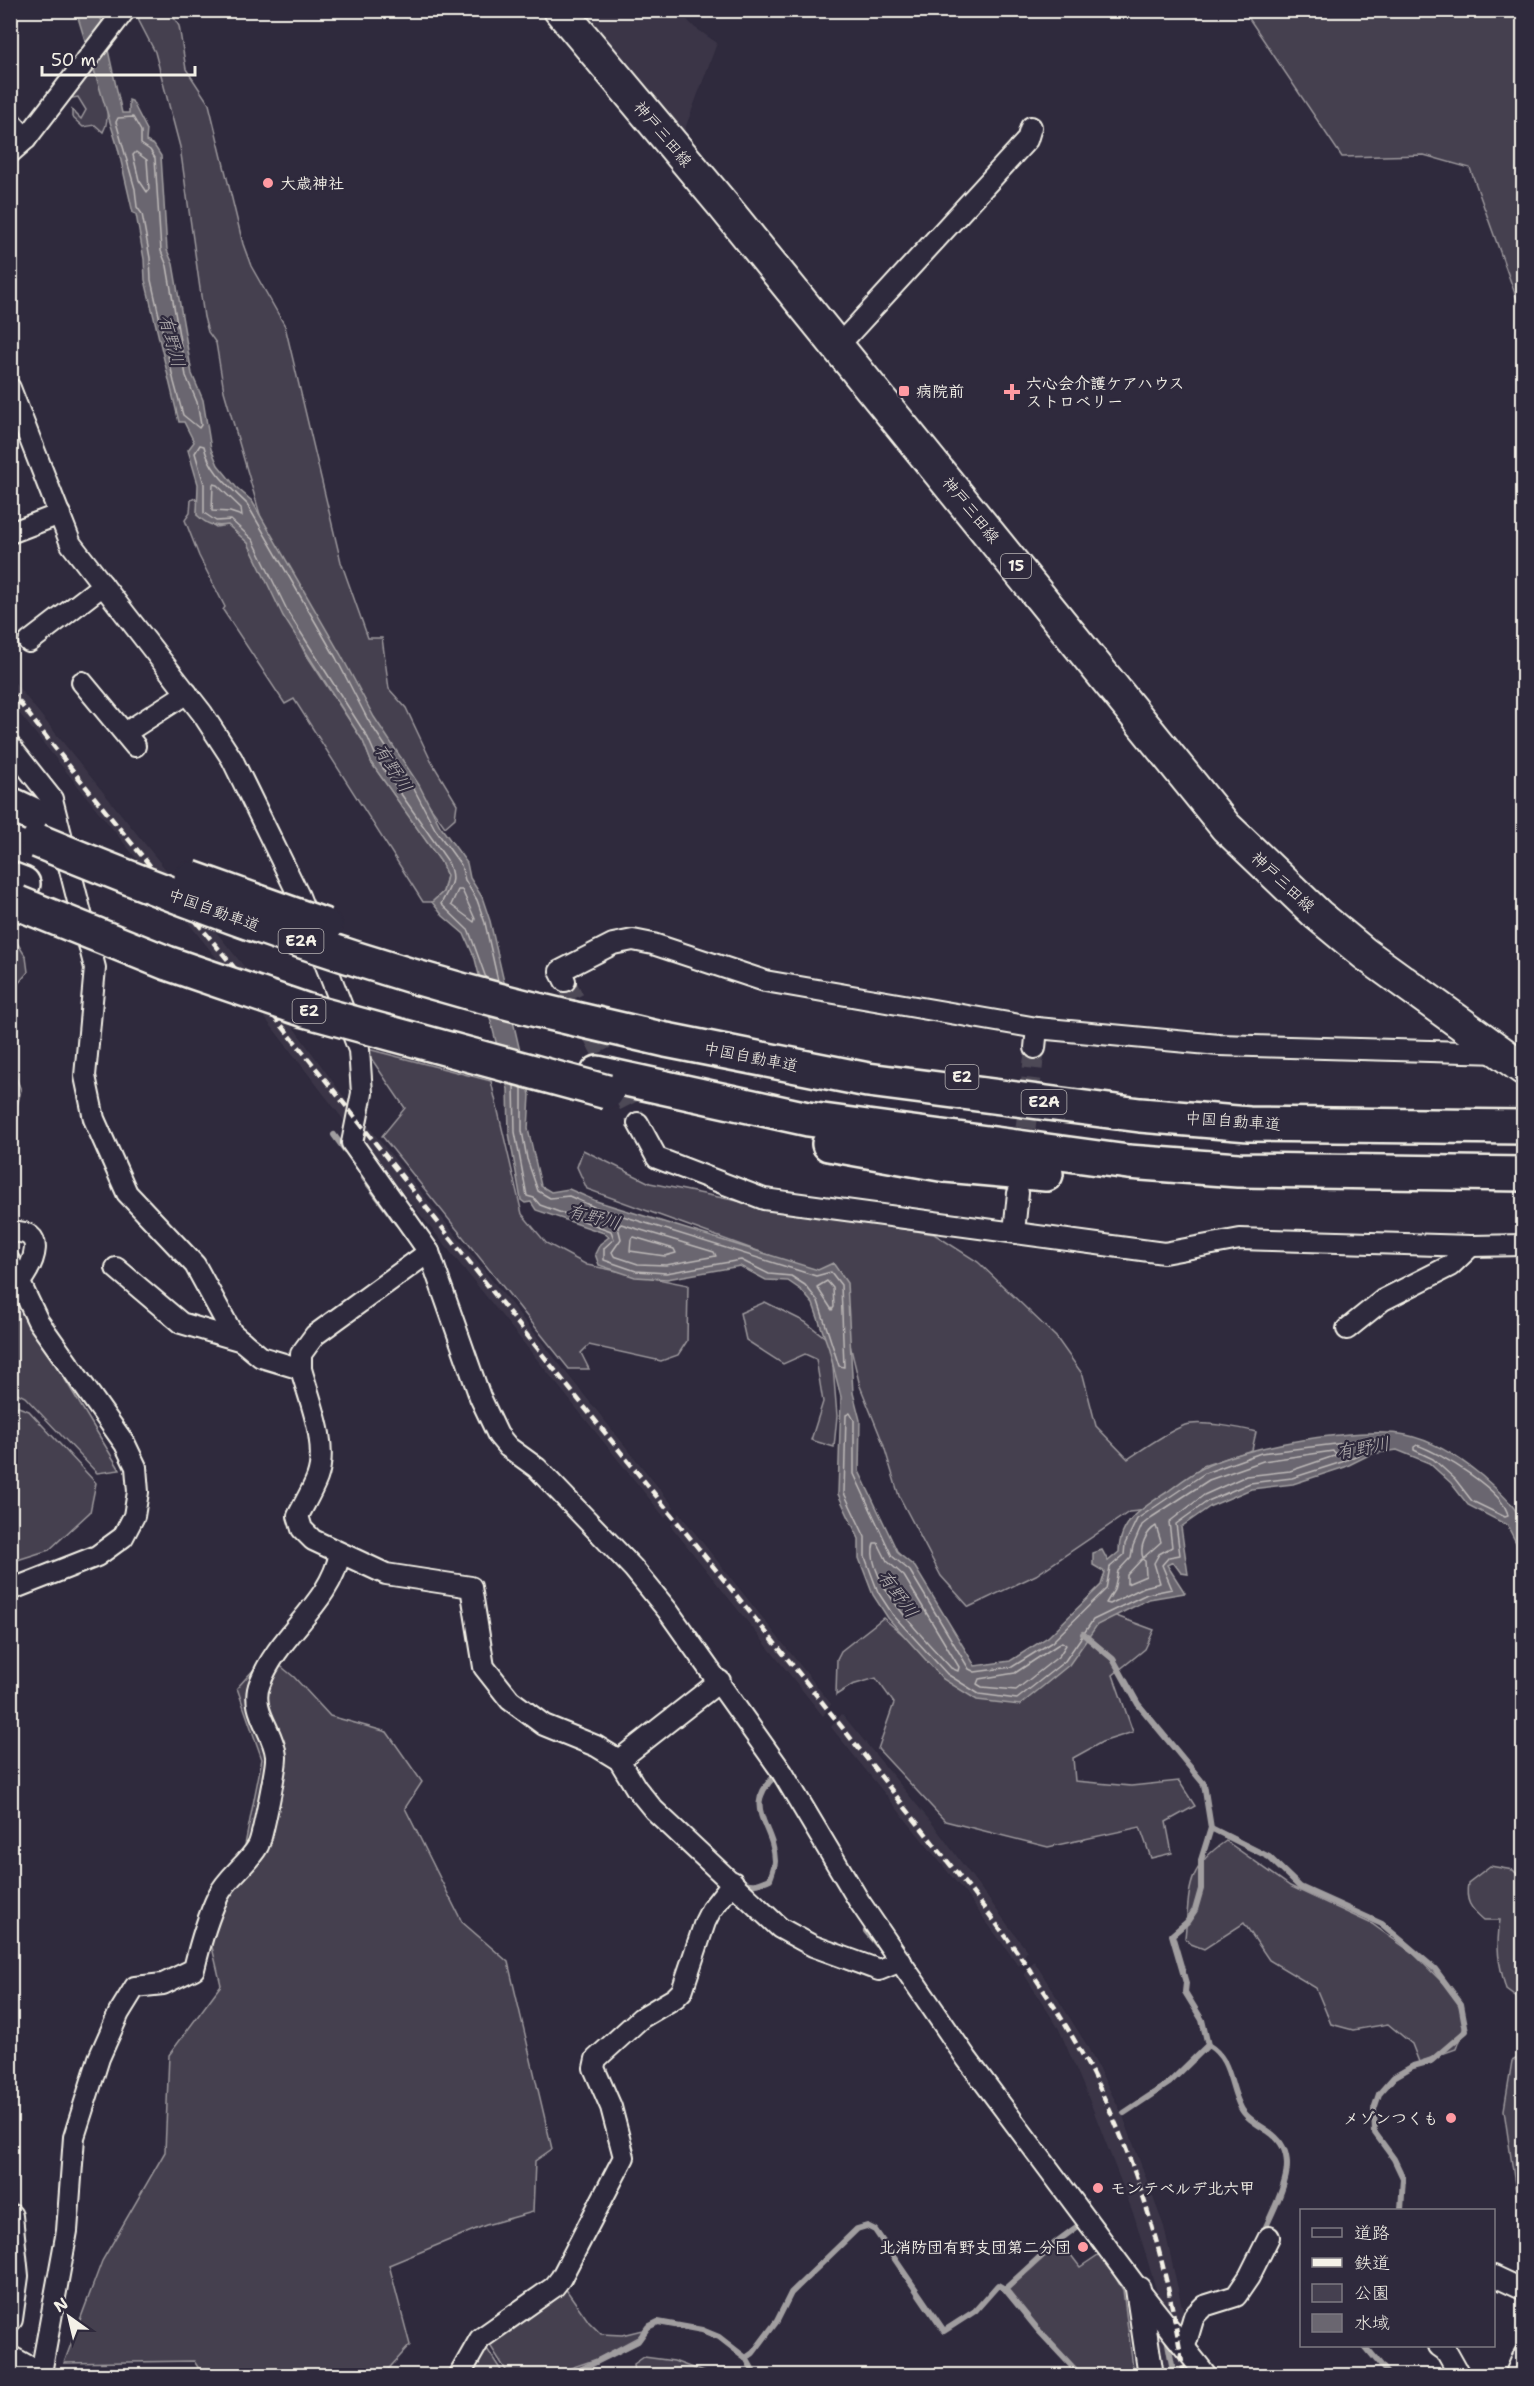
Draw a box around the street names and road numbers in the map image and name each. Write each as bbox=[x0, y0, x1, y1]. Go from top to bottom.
street label: 神戸三田線 bbox=[629, 97, 697, 171]
street label: 神戸三田線 bbox=[938, 472, 1004, 548]
road number: 15 bbox=[1001, 554, 1031, 578]
street label: 神戸三田線 bbox=[1247, 847, 1319, 917]
street label: 中国自動車道 bbox=[165, 884, 263, 936]
road number: E2A bbox=[278, 929, 324, 953]
road number: E2 bbox=[292, 999, 326, 1023]
street label: 中国自動車道 bbox=[702, 1038, 800, 1076]
road number: E2 bbox=[946, 1065, 978, 1089]
road number: E2A bbox=[1022, 1090, 1066, 1114]
street label: 中国自動車道 bbox=[1184, 1107, 1282, 1135]

